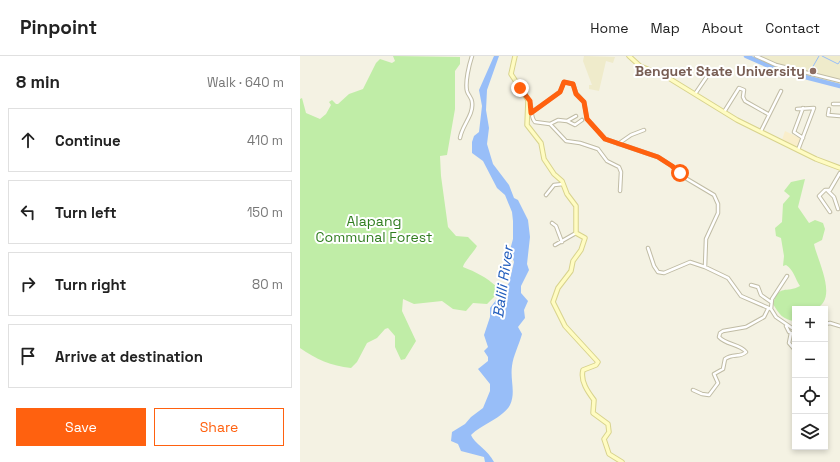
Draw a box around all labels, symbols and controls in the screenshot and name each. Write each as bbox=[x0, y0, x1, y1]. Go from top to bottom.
text: Pinpoint bbox=[20, 15, 97, 40]
text: Home bbox=[590, 19, 628, 37]
text: Map bbox=[650, 19, 680, 37]
text: About bbox=[702, 19, 743, 37]
text: Contact bbox=[765, 19, 820, 37]
place label: Benguet State University bbox=[635, 62, 805, 80]
marker: Benguet State University bbox=[808, 66, 818, 76]
text: 8 min bbox=[16, 71, 60, 93]
text: Walk · 640 m bbox=[207, 74, 284, 91]
route end bbox=[511, 79, 529, 97]
icon: ahead bbox=[17, 129, 39, 151]
text: Continue bbox=[55, 131, 121, 150]
text: 410 m bbox=[247, 132, 283, 149]
route start bbox=[671, 164, 689, 182]
icon: left bbox=[17, 201, 39, 223]
text: Turn left bbox=[55, 203, 117, 222]
text: 150 m bbox=[247, 204, 283, 221]
park label: Alapang Communal Forest bbox=[316, 212, 432, 246]
water label: Balili River bbox=[488, 243, 517, 319]
icon: right bbox=[17, 273, 39, 295]
text: Turn right bbox=[55, 275, 126, 294]
text: 80 m bbox=[252, 276, 283, 293]
map controls bbox=[792, 306, 828, 450]
button: + bbox=[792, 306, 828, 342]
button: − bbox=[792, 342, 828, 378]
icon: arrive bbox=[17, 345, 39, 367]
text: Arrive at destination bbox=[55, 347, 203, 366]
button: locate bbox=[792, 378, 828, 414]
button: Save bbox=[16, 408, 146, 446]
button: Share bbox=[154, 408, 284, 446]
button: layers bbox=[792, 414, 828, 450]

